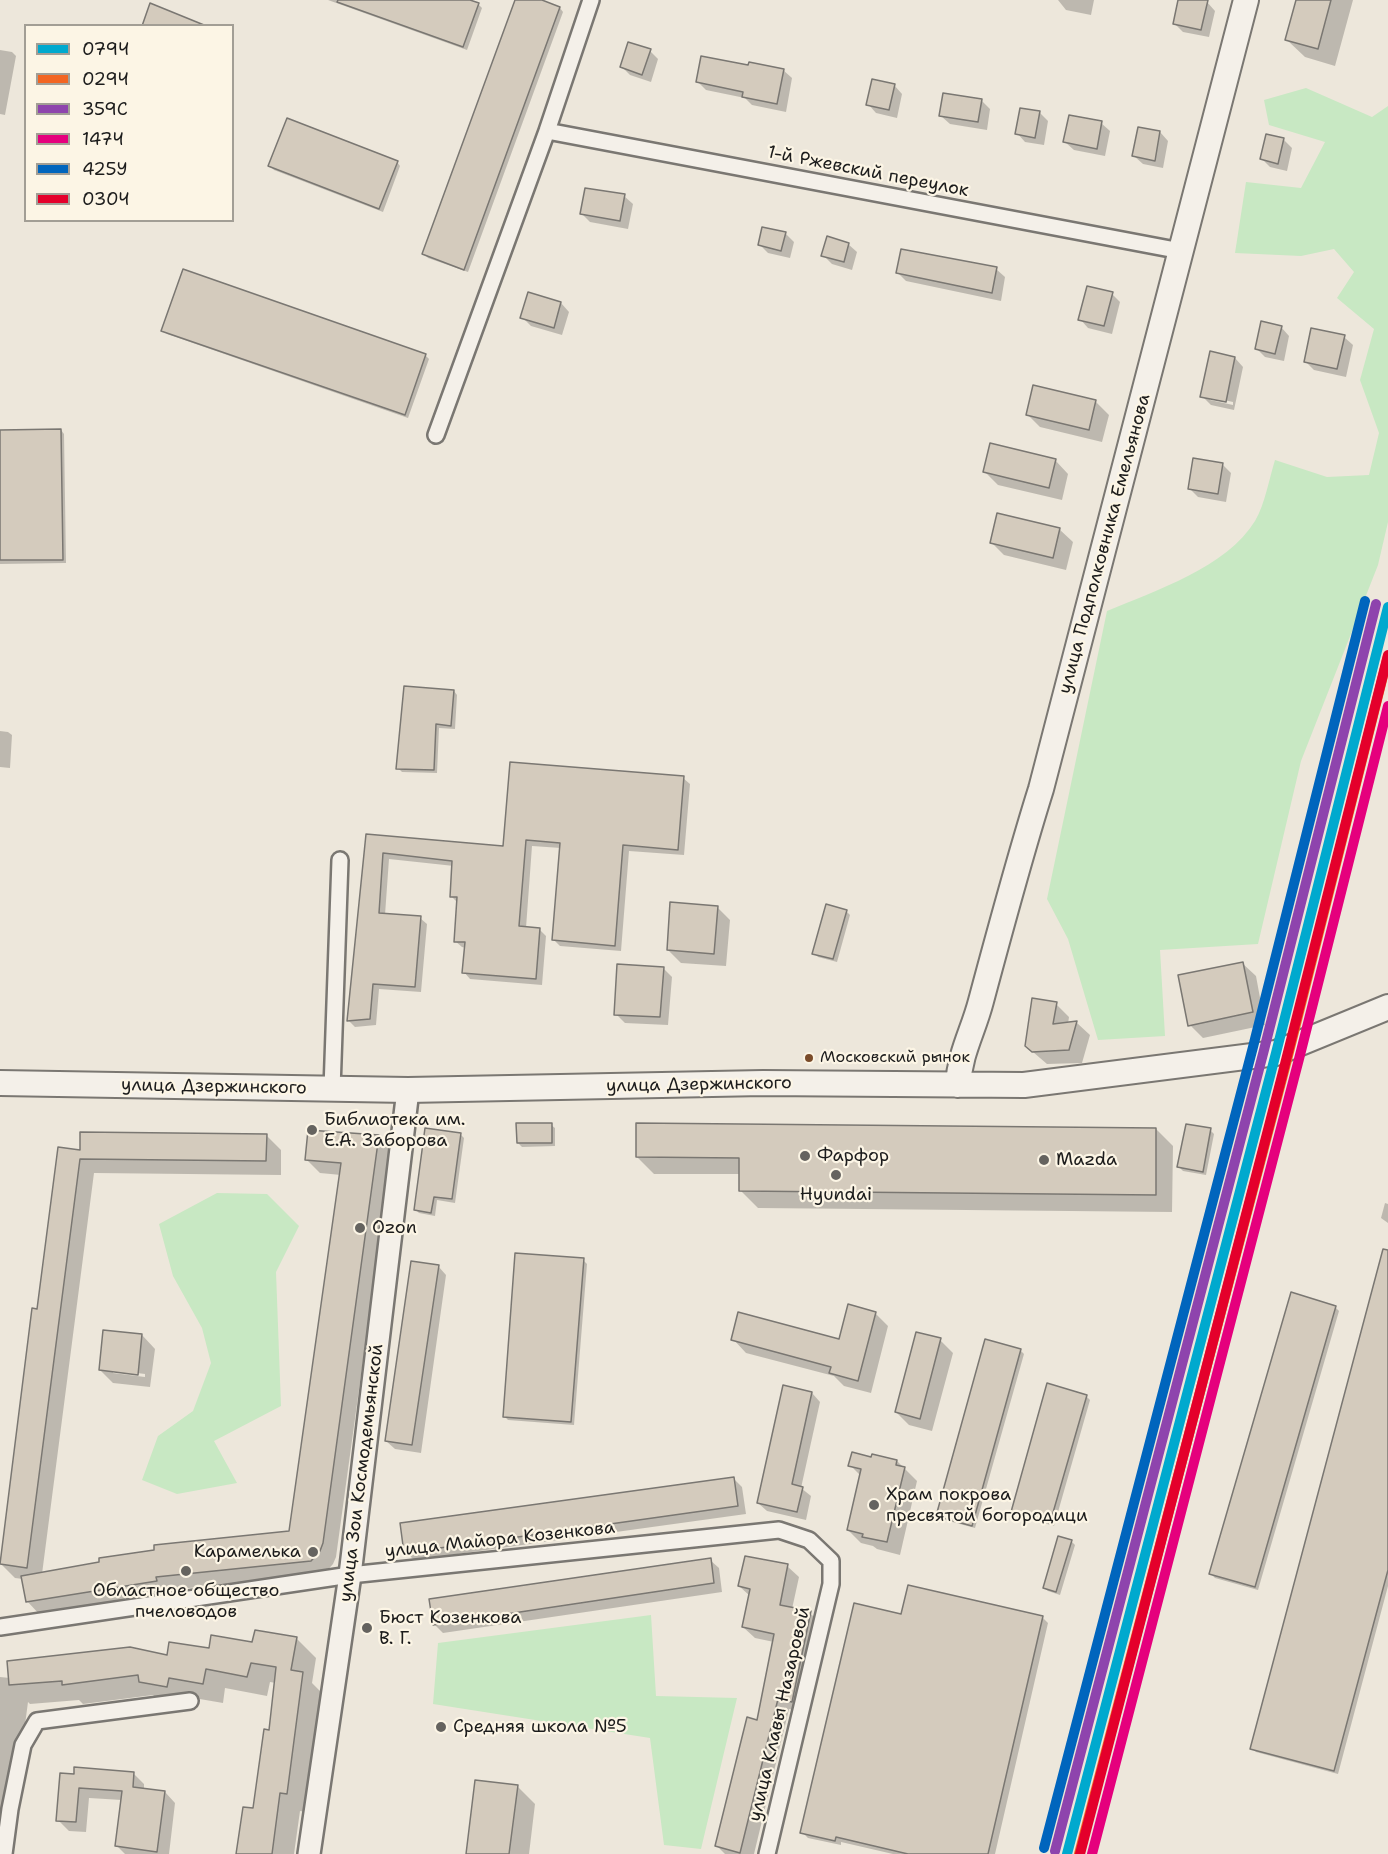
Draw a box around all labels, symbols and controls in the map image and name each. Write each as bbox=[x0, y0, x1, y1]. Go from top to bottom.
legend bbox=[24, 24, 234, 222]
text: 079Ч bbox=[82, 37, 129, 61]
text: 029Ч bbox=[82, 67, 129, 91]
text: 359С bbox=[82, 97, 128, 121]
text: 147Ч bbox=[82, 127, 124, 151]
street label: 1-й Ржевский переулок bbox=[766, 142, 970, 202]
text: 425У bbox=[82, 157, 128, 181]
text: 030Ч bbox=[82, 187, 130, 211]
street label: улица Подполковника Емельянова bbox=[1054, 392, 1156, 696]
place label: Московский рынок bbox=[820, 1048, 970, 1068]
marker: Московский рынок bbox=[803, 1052, 815, 1064]
street label: улица Дзержинского bbox=[606, 1073, 792, 1097]
street label: улица Дзержинского bbox=[121, 1075, 307, 1099]
place label: Библиотека им. Е.А. Заборова bbox=[324, 1109, 465, 1152]
marker: Библиотека им. Е.А. Заборова bbox=[305, 1123, 319, 1137]
place label: Фарфор bbox=[817, 1145, 889, 1167]
marker: Фарфор bbox=[798, 1149, 812, 1163]
place label: Mazda bbox=[1056, 1149, 1117, 1171]
marker: Mazda bbox=[1037, 1153, 1051, 1167]
marker: Hyundai bbox=[829, 1168, 843, 1182]
place label: Hyundai bbox=[800, 1184, 872, 1206]
place label: Ozon bbox=[372, 1217, 417, 1239]
marker: Ozon bbox=[353, 1221, 367, 1235]
street label: улица Зои Космодемьянской bbox=[335, 1343, 389, 1603]
place label: Храм покрова пресвятой богородици bbox=[886, 1484, 1088, 1526]
marker: Храм покрова пресвятой богородици bbox=[867, 1498, 881, 1512]
street label: улица Майора Козенкова bbox=[384, 1517, 616, 1563]
place label: Карамелька bbox=[194, 1541, 301, 1563]
marker: Карамелька bbox=[306, 1545, 320, 1559]
marker: Областное общество пчеловодов bbox=[179, 1564, 193, 1578]
place label: Областное общество пчеловодов bbox=[93, 1580, 279, 1622]
street label: улица Клавы Назаровой bbox=[745, 1605, 815, 1823]
place label: Бюст Козенкова В. Г. bbox=[379, 1607, 522, 1650]
marker: Бюст Козенкова В. Г. bbox=[360, 1621, 374, 1635]
place label: Средняя школа №5 bbox=[453, 1716, 627, 1738]
marker: Средняя школа №5 bbox=[434, 1720, 448, 1734]

